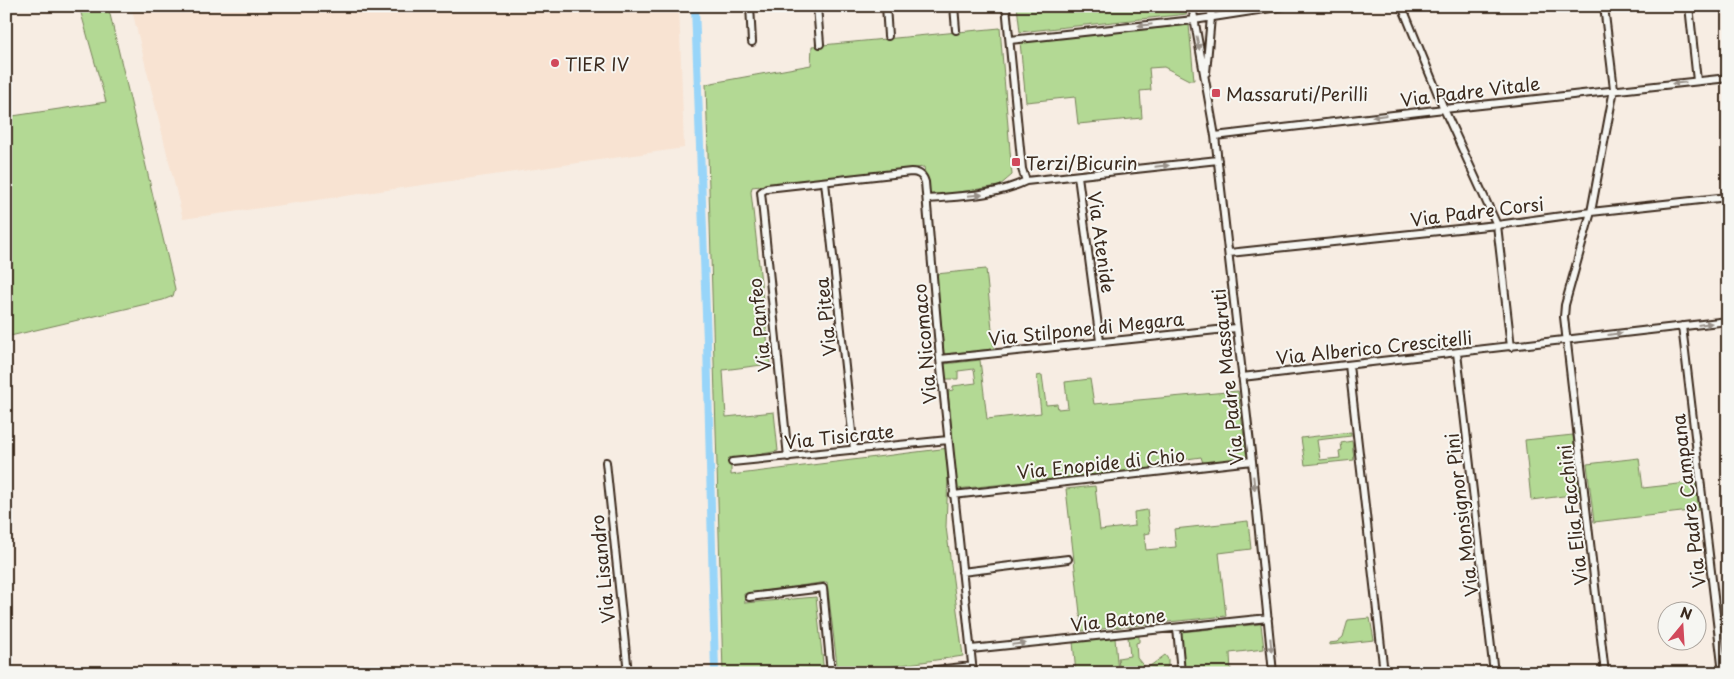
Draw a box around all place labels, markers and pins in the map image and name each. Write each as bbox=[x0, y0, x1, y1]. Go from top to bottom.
place label: TIER IV bbox=[565, 50, 629, 77]
marker: TIER IV bbox=[549, 57, 561, 69]
place label: Massaruti/Perilli bbox=[1226, 80, 1368, 107]
marker: Massaruti/Perilli bbox=[1210, 87, 1222, 99]
place label: Terzi/Bicurin bbox=[1026, 149, 1138, 176]
marker: Terzi/Bicurin bbox=[1010, 156, 1022, 168]

